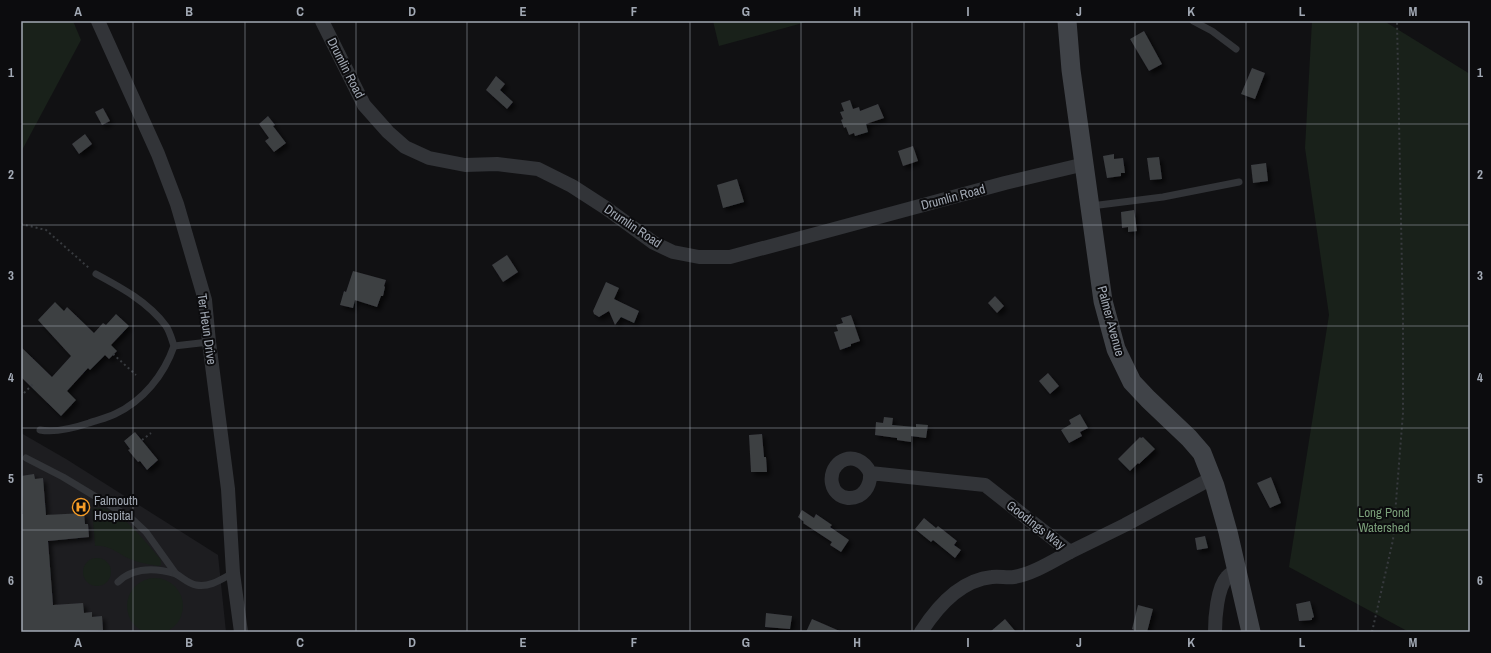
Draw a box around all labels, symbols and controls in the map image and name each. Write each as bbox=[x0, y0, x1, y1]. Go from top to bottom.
text: A bbox=[74, 3, 82, 20]
text: B bbox=[185, 3, 193, 20]
text: C bbox=[296, 3, 304, 20]
text: D bbox=[408, 3, 416, 20]
text: E bbox=[519, 3, 527, 20]
text: F bbox=[631, 3, 638, 20]
text: G bbox=[742, 3, 750, 20]
text: H bbox=[853, 3, 861, 20]
text: I bbox=[967, 3, 970, 20]
text: J bbox=[1076, 3, 1082, 20]
text: K bbox=[1187, 3, 1195, 20]
text: L bbox=[1299, 3, 1306, 20]
text: M bbox=[1409, 3, 1418, 20]
street label: Drumlin Road bbox=[323, 35, 369, 101]
text: 1 bbox=[8, 64, 14, 81]
text: 1 bbox=[1477, 64, 1483, 81]
text: 2 bbox=[8, 166, 14, 183]
text: 2 bbox=[1477, 166, 1483, 183]
street label: Drumlin Road bbox=[919, 180, 987, 214]
street label: Drumlin Road bbox=[601, 201, 665, 251]
text: 3 bbox=[8, 267, 14, 284]
text: 3 bbox=[1477, 267, 1483, 284]
street label: Palmer Avenue bbox=[1093, 284, 1129, 358]
street label: Ter Heun Drive bbox=[194, 292, 220, 366]
text: 4 bbox=[8, 369, 14, 386]
text: 4 bbox=[1477, 369, 1483, 386]
text: 5 bbox=[8, 470, 14, 487]
text: 5 bbox=[1477, 470, 1483, 487]
place label: Falmouth Hospital bbox=[94, 492, 138, 524]
hospital icon: Falmouth Hospital bbox=[71, 497, 91, 517]
street label: Goodings Way bbox=[1003, 497, 1069, 554]
park label: Long Pond Watershed bbox=[1358, 504, 1410, 536]
text: 6 bbox=[8, 572, 14, 589]
text: 6 bbox=[1477, 572, 1483, 589]
text: A bbox=[74, 634, 82, 651]
text: B bbox=[185, 634, 193, 651]
text: C bbox=[296, 634, 304, 651]
text: D bbox=[408, 634, 416, 651]
text: E bbox=[519, 634, 527, 651]
text: F bbox=[631, 634, 638, 651]
text: G bbox=[742, 634, 750, 651]
text: H bbox=[853, 634, 861, 651]
text: I bbox=[967, 634, 970, 651]
text: J bbox=[1076, 634, 1082, 651]
text: K bbox=[1187, 634, 1195, 651]
text: L bbox=[1299, 634, 1306, 651]
text: M bbox=[1409, 634, 1418, 651]

